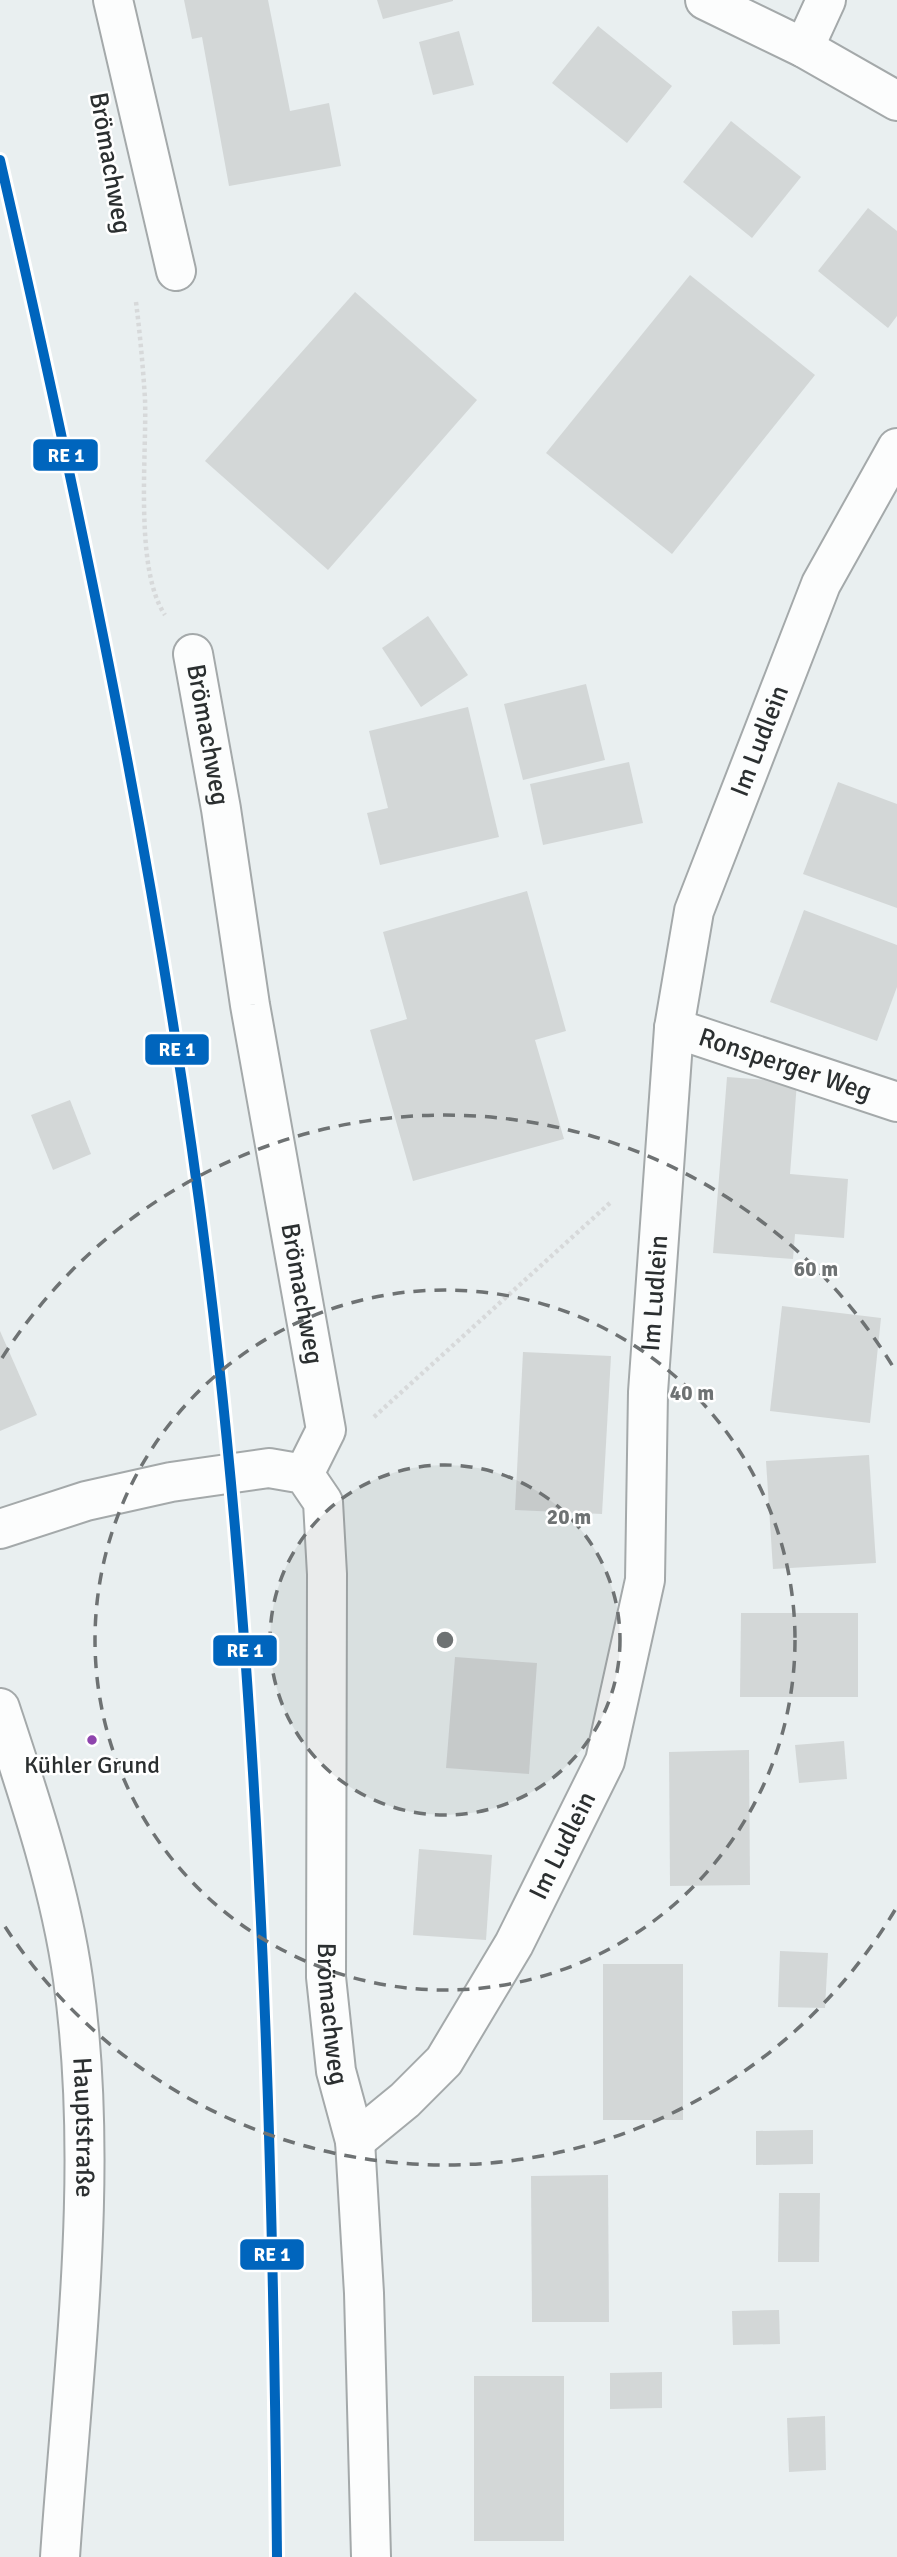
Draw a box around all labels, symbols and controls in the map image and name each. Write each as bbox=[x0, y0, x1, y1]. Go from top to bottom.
street label: Brömachweg bbox=[82, 90, 138, 236]
line badge: RE 1 bbox=[32, 438, 99, 472]
text: RE 1 bbox=[47, 444, 85, 468]
street label: Brömachweg bbox=[179, 661, 236, 808]
street label: Im Ludlein bbox=[724, 681, 796, 801]
street label: Ronsperger Weg bbox=[694, 1021, 876, 1108]
line badge: RE 1 bbox=[144, 1033, 210, 1066]
text: RE 1 bbox=[158, 1038, 196, 1062]
street label: Brömachweg bbox=[273, 1221, 330, 1367]
street label: Im Ludlein bbox=[635, 1234, 675, 1353]
text: 60 m bbox=[794, 1256, 838, 1282]
text: 40 m bbox=[670, 1380, 714, 1406]
text: 20 m bbox=[547, 1504, 591, 1530]
centre of rings bbox=[433, 1628, 457, 1652]
line badge: RE 1 bbox=[212, 1634, 278, 1667]
text: RE 1 bbox=[226, 1639, 264, 1663]
marker: Kühler Grund bbox=[85, 1733, 99, 1747]
place label: Kühler Grund bbox=[24, 1750, 160, 1780]
street label: Im Ludlein bbox=[523, 1786, 603, 1905]
street label: Brömachweg bbox=[310, 1942, 355, 2089]
street label: Hauptstraße bbox=[65, 2056, 101, 2198]
line badge: RE 1 bbox=[239, 2238, 305, 2271]
text: RE 1 bbox=[253, 2243, 291, 2267]

